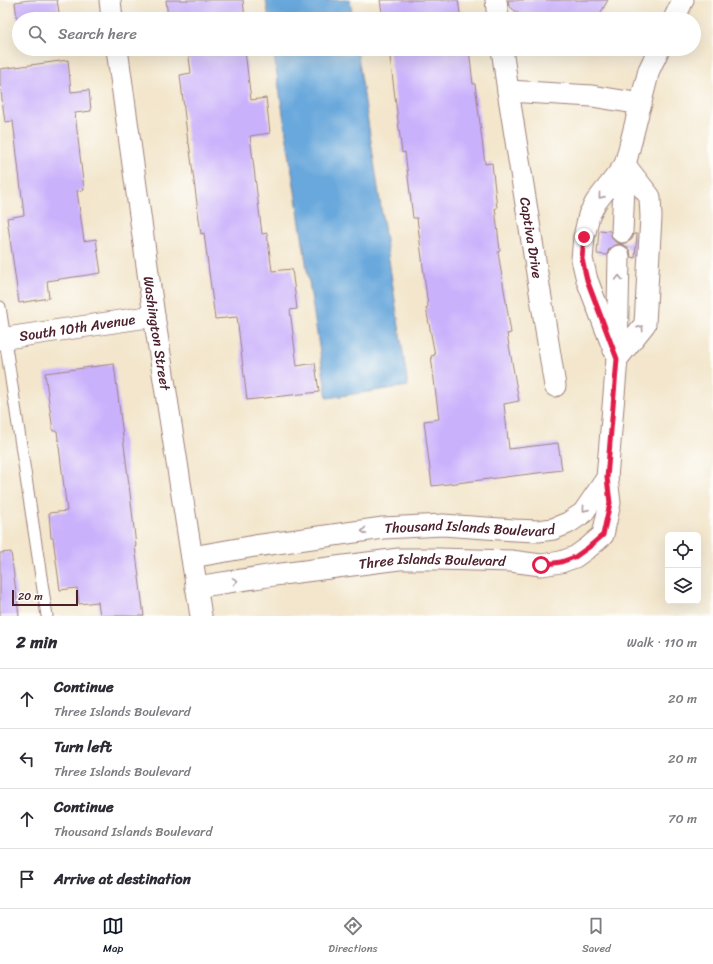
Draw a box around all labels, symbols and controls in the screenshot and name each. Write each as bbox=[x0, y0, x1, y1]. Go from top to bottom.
search box bbox=[12, 12, 701, 56]
text: Search here bbox=[58, 21, 137, 47]
icon: search bbox=[26, 23, 48, 45]
one-way arrow bbox=[598, 191, 605, 198]
street label: Captiva Drive bbox=[512, 195, 550, 280]
route end bbox=[575, 228, 593, 246]
street label: Washington Street bbox=[136, 275, 178, 394]
one-way arrow bbox=[615, 275, 623, 281]
street label: South 10th Avenue bbox=[18, 307, 137, 349]
one-way arrow bbox=[636, 326, 643, 333]
one-way arrow bbox=[582, 505, 589, 512]
street label: Thousand Islands Boulevard bbox=[384, 513, 558, 544]
one-way arrow bbox=[361, 526, 367, 535]
map controls bbox=[665, 532, 701, 604]
button: locate bbox=[665, 532, 701, 568]
street label: Three Islands Boulevard bbox=[357, 547, 508, 577]
route start bbox=[532, 556, 550, 574]
button: layers bbox=[665, 568, 701, 604]
one-way arrow bbox=[232, 577, 238, 586]
text: 20 m bbox=[18, 587, 43, 606]
scale bar bbox=[12, 588, 78, 607]
text: 2 min bbox=[16, 627, 57, 657]
text: Walk · 110 m bbox=[627, 631, 697, 654]
text: Continue bbox=[54, 674, 114, 700]
text: 20 m bbox=[668, 687, 697, 710]
icon: ahead bbox=[16, 688, 38, 710]
text: Three Islands Boulevard bbox=[54, 700, 191, 723]
text: Turn left bbox=[54, 734, 112, 760]
text: 20 m bbox=[668, 747, 697, 770]
icon: left bbox=[16, 748, 38, 770]
text: Three Islands Boulevard bbox=[54, 760, 191, 783]
text: Continue bbox=[54, 794, 114, 820]
text: 70 m bbox=[668, 807, 697, 830]
icon: ahead bbox=[16, 808, 38, 830]
text: Thousand Islands Boulevard bbox=[54, 820, 212, 843]
text: Arrive at destination bbox=[54, 866, 191, 892]
icon: arrive bbox=[16, 868, 38, 890]
tab: Map bbox=[102, 915, 124, 958]
tab: Directions bbox=[328, 915, 378, 958]
tab: Saved bbox=[582, 915, 611, 958]

